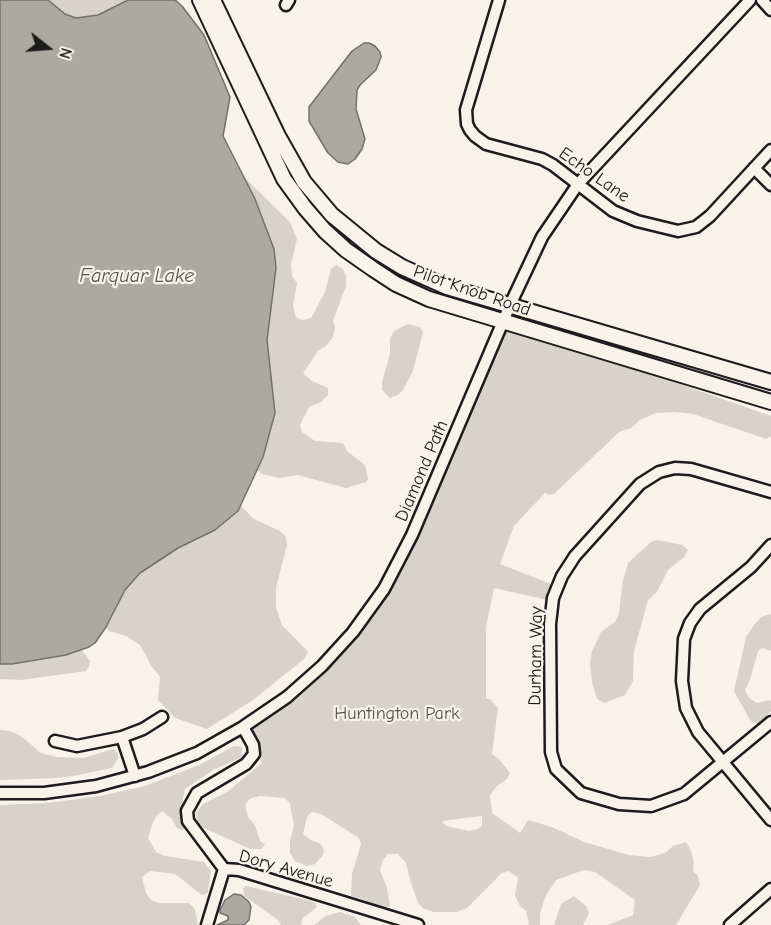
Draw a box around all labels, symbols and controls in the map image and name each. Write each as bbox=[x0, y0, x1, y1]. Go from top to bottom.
north arrow bbox=[18, 18, 78, 78]
text: N bbox=[55, 46, 75, 61]
street label: Echo Lane bbox=[554, 143, 634, 207]
street label: Pilot Knob Road bbox=[410, 261, 534, 321]
water label: Farquar Lake bbox=[80, 264, 194, 288]
street label: Diamond Path bbox=[391, 417, 453, 525]
street label: Durham Way bbox=[524, 606, 548, 706]
park label: Huntington Park bbox=[334, 703, 460, 725]
street label: Dory Avenue bbox=[236, 845, 336, 893]

